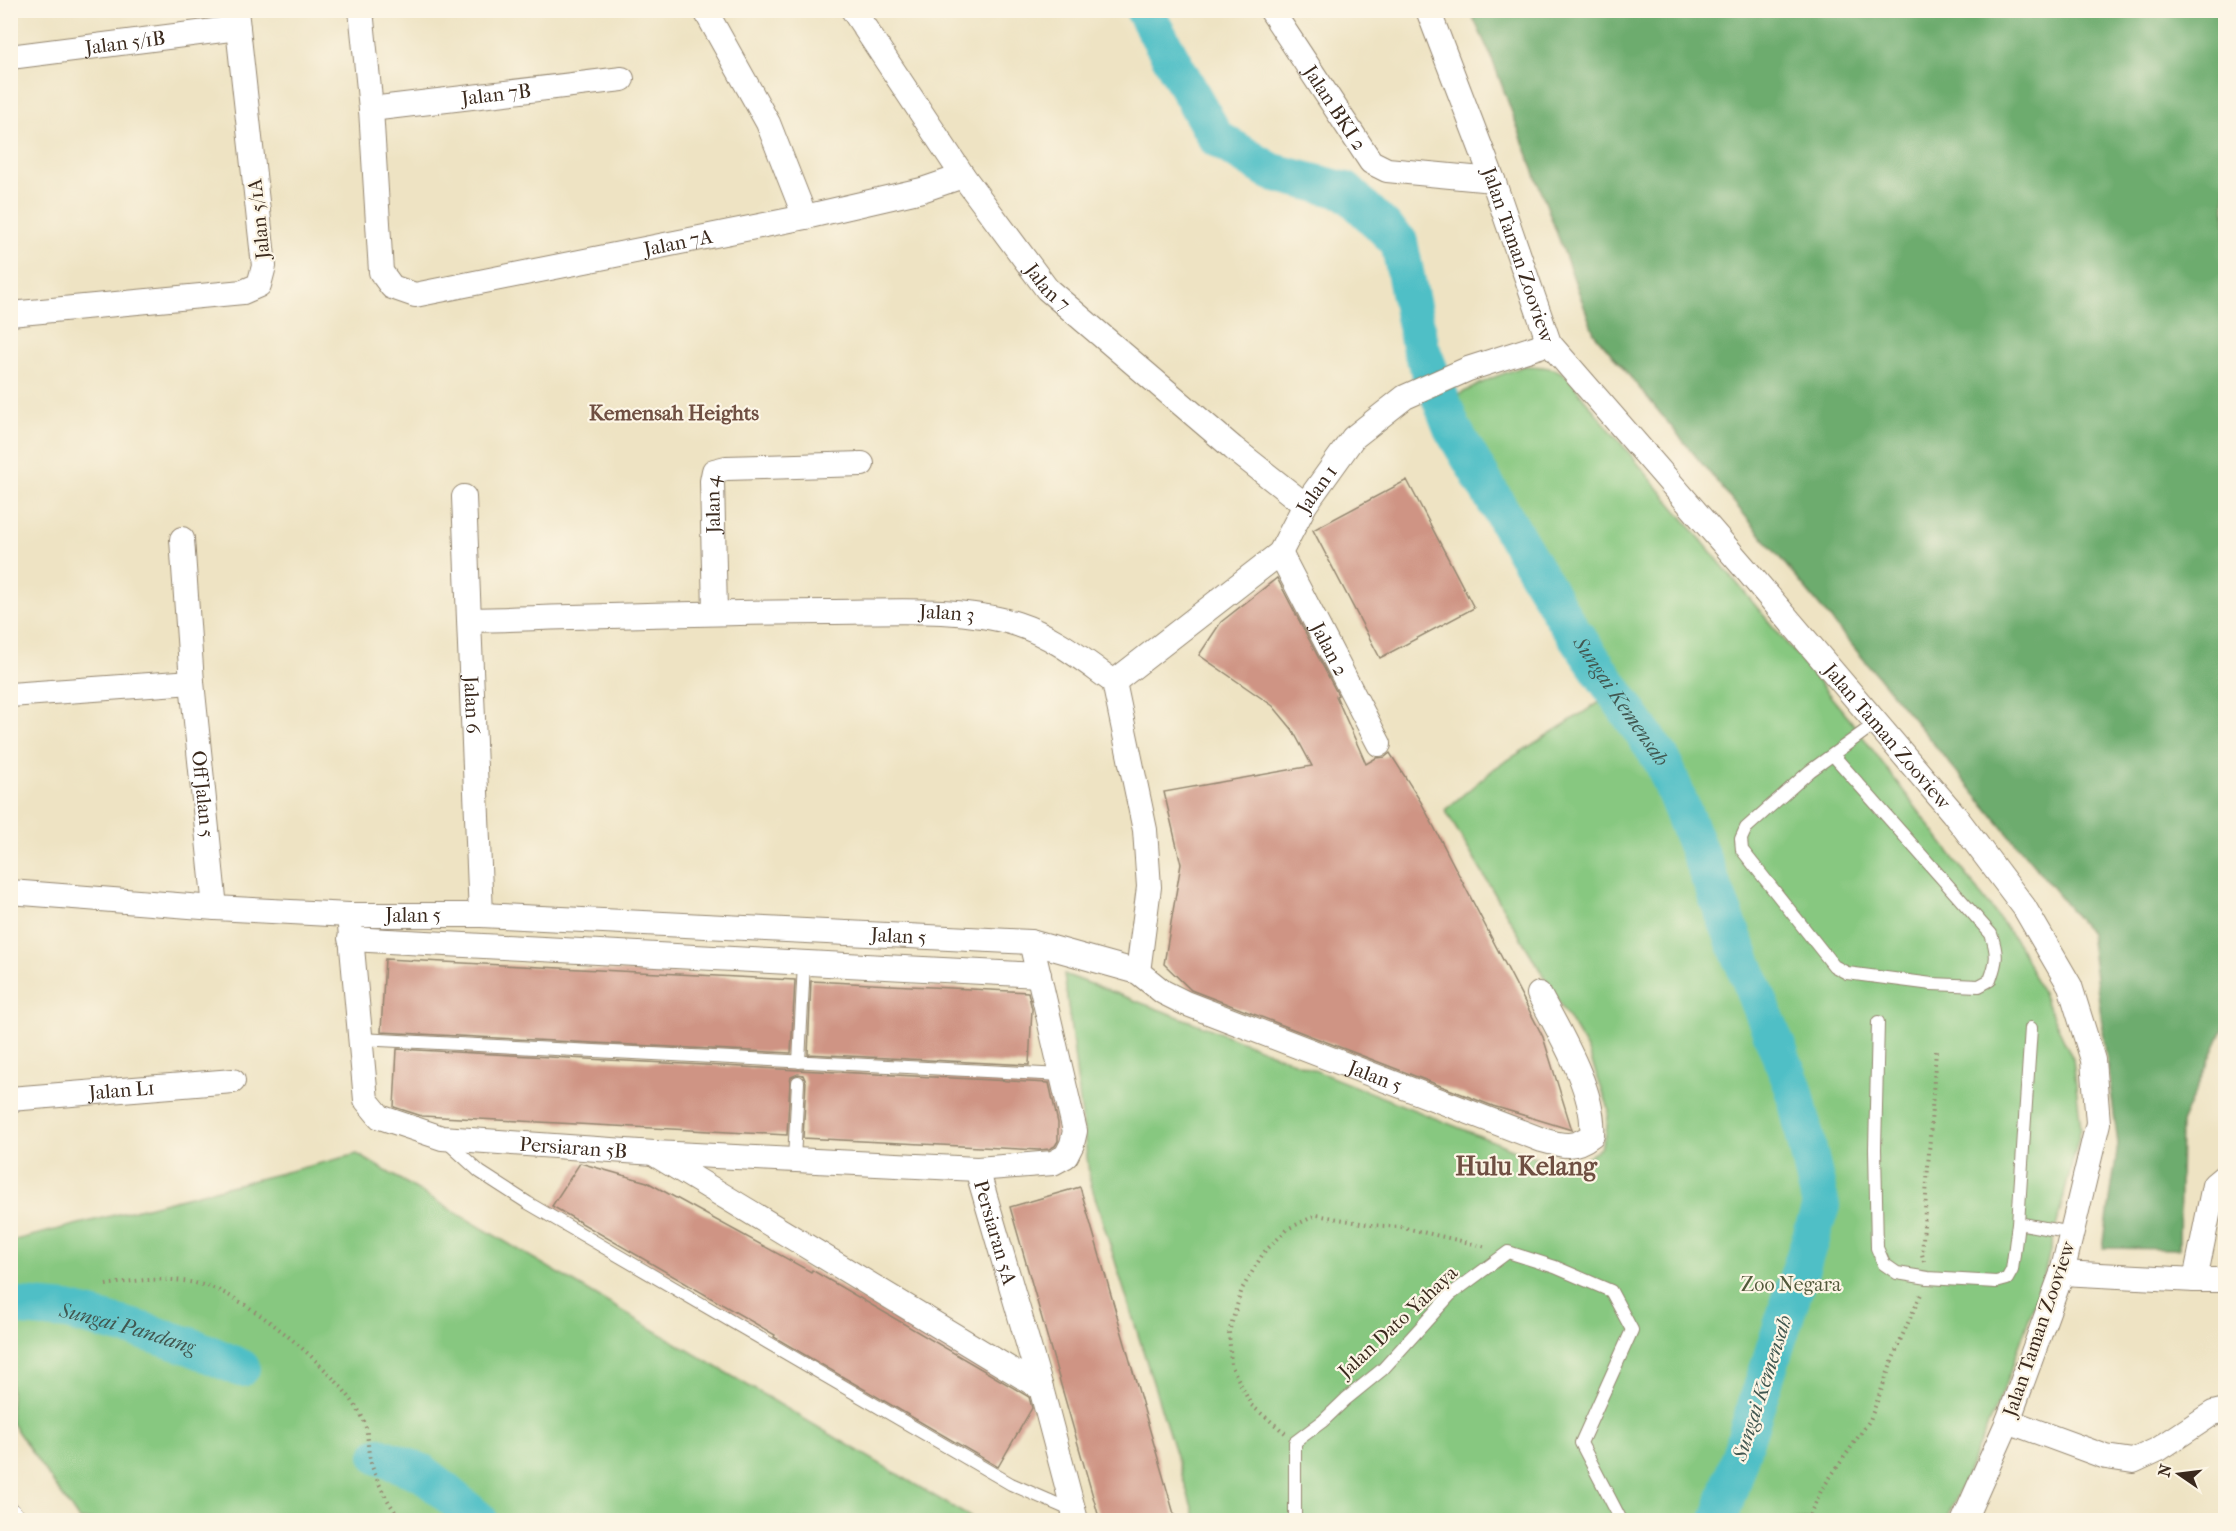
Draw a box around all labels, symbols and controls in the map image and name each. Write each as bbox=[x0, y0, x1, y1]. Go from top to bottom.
street label: Jalan 5/1B bbox=[82, 26, 167, 59]
street label: Jalan BKI 2 bbox=[1298, 59, 1372, 155]
street label: Jalan 7B bbox=[458, 78, 532, 110]
street label: Jalan Taman Zooview bbox=[1477, 162, 1560, 346]
street label: Jalan 5/1A bbox=[243, 177, 275, 262]
street label: Jalan 7A bbox=[640, 224, 715, 261]
street label: Jalan 7 bbox=[1019, 257, 1076, 316]
district label: Kemensah Heights bbox=[589, 401, 759, 425]
street label: Jalan 1 bbox=[1290, 460, 1342, 519]
street label: Jalan 4 bbox=[700, 471, 725, 536]
street label: Jalan 3 bbox=[917, 600, 976, 626]
street label: Jalan 2 bbox=[1305, 616, 1353, 680]
water label: Sungai Kemensah bbox=[1568, 631, 1674, 771]
street label: Jalan Taman Zooview bbox=[1818, 657, 1956, 814]
street label: Jalan 6 bbox=[460, 673, 485, 734]
street label: Off Jalan 5 bbox=[188, 749, 219, 839]
street label: Jalan 5 bbox=[383, 904, 441, 927]
street label: Jalan 5 bbox=[868, 923, 927, 948]
street label: Jalan 5 bbox=[1343, 1055, 1405, 1097]
street label: Jalan L1 bbox=[86, 1076, 156, 1104]
street label: Persiaran 5B bbox=[519, 1132, 628, 1163]
district label: Hulu Kelang bbox=[1455, 1151, 1598, 1182]
street label: Persiaran 5A bbox=[969, 1177, 1022, 1288]
street label: Jalan Taman Zooview bbox=[1998, 1237, 2080, 1421]
street label: Jalan Dato Yahaya bbox=[1332, 1261, 1463, 1384]
park label: Zoo Negara bbox=[1741, 1273, 1842, 1296]
water label: Sungai Pandang bbox=[57, 1298, 199, 1359]
water label: Sungai Kemensah bbox=[1727, 1312, 1797, 1465]
north arrow bbox=[2149, 1444, 2209, 1504]
text: N bbox=[2154, 1461, 2176, 1479]

